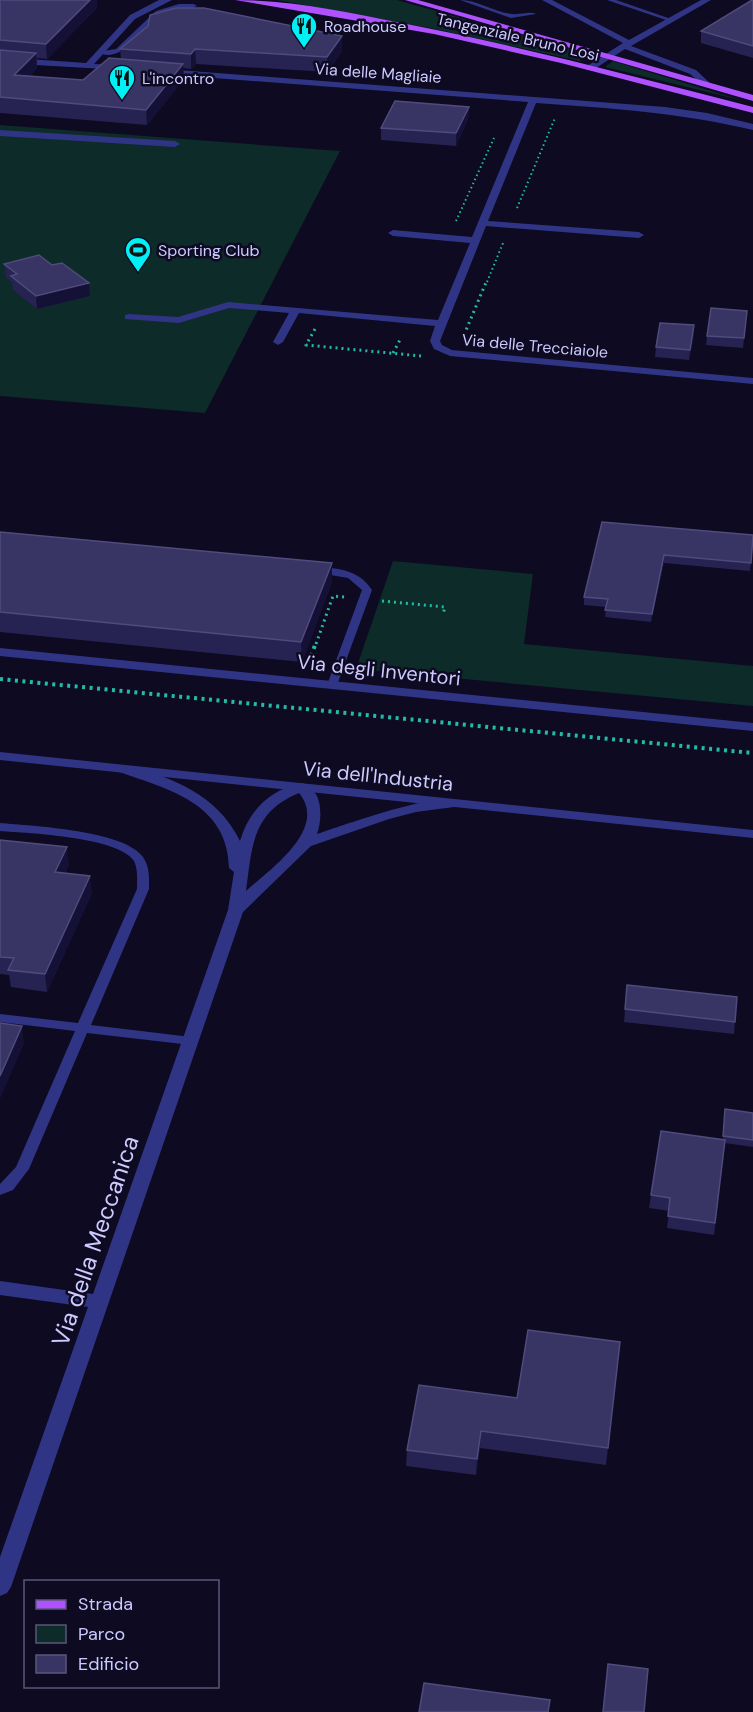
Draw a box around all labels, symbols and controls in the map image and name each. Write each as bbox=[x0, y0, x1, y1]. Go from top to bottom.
street label: Tangenziale Bruno Losi bbox=[435, 8, 601, 66]
restaurant icon: Roadhouse bbox=[289, 11, 319, 49]
place label: Roadhouse bbox=[324, 16, 406, 37]
street label: Via delle Magliaie bbox=[314, 58, 442, 88]
restaurant icon: L'incontro bbox=[107, 63, 137, 101]
place label: L'incontro bbox=[142, 68, 214, 89]
sports icon: Sporting Club bbox=[123, 235, 153, 273]
place label: Sporting Club bbox=[158, 240, 259, 261]
street label: Via delle Trecciaiole bbox=[461, 329, 609, 363]
street label: Via degli Inventori bbox=[296, 648, 462, 692]
street label: Via dell'Industria bbox=[302, 755, 454, 797]
street label: Via della Meccanica bbox=[44, 1132, 146, 1350]
legend bbox=[24, 1580, 219, 1688]
text: Strada bbox=[78, 1592, 133, 1616]
text: Parco bbox=[78, 1622, 125, 1646]
text: Edificio bbox=[78, 1652, 139, 1676]

